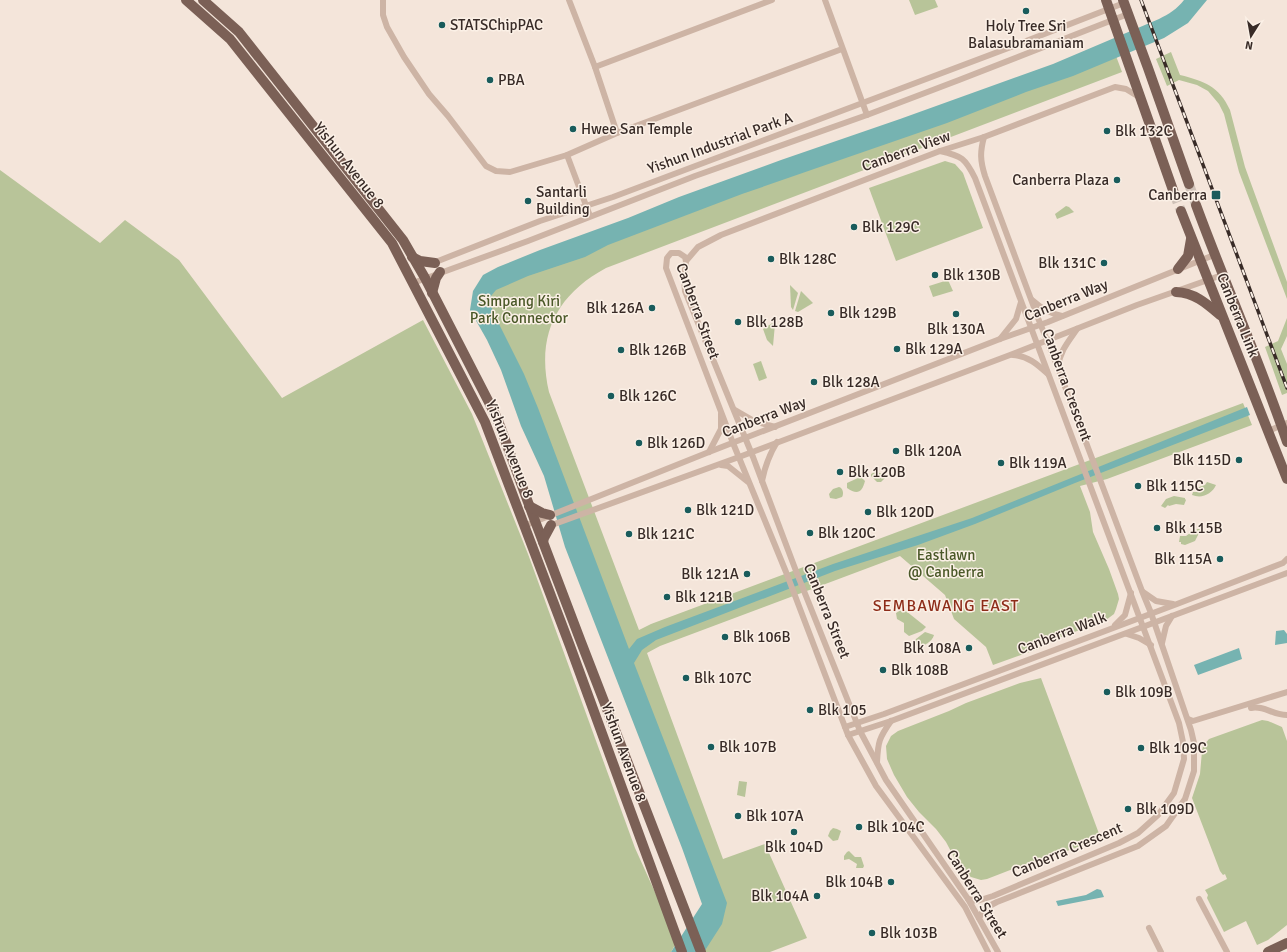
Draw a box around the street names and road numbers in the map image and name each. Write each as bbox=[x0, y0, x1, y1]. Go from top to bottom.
street label: Yishun Industrial Park A bbox=[645, 108, 795, 178]
street label: Yishun Avenue 8 bbox=[310, 118, 388, 212]
street label: Canberra View bbox=[859, 127, 953, 175]
street label: Canberra Street bbox=[672, 260, 724, 362]
street label: Canberra Link bbox=[1213, 270, 1263, 360]
street label: Canberra Way bbox=[1022, 275, 1110, 325]
street label: Canberra Crescent bbox=[1038, 326, 1096, 444]
street label: Canberra Way bbox=[719, 393, 809, 441]
street label: Yishun Avenue 8 bbox=[482, 397, 538, 501]
street label: Canberra Street bbox=[800, 561, 854, 661]
street label: Canberra Walk bbox=[1015, 608, 1109, 658]
street label: Yishun Avenue 8 bbox=[598, 700, 650, 804]
street label: Canberra Crescent bbox=[1009, 819, 1125, 881]
street label: Canberra Street bbox=[943, 846, 1011, 942]

